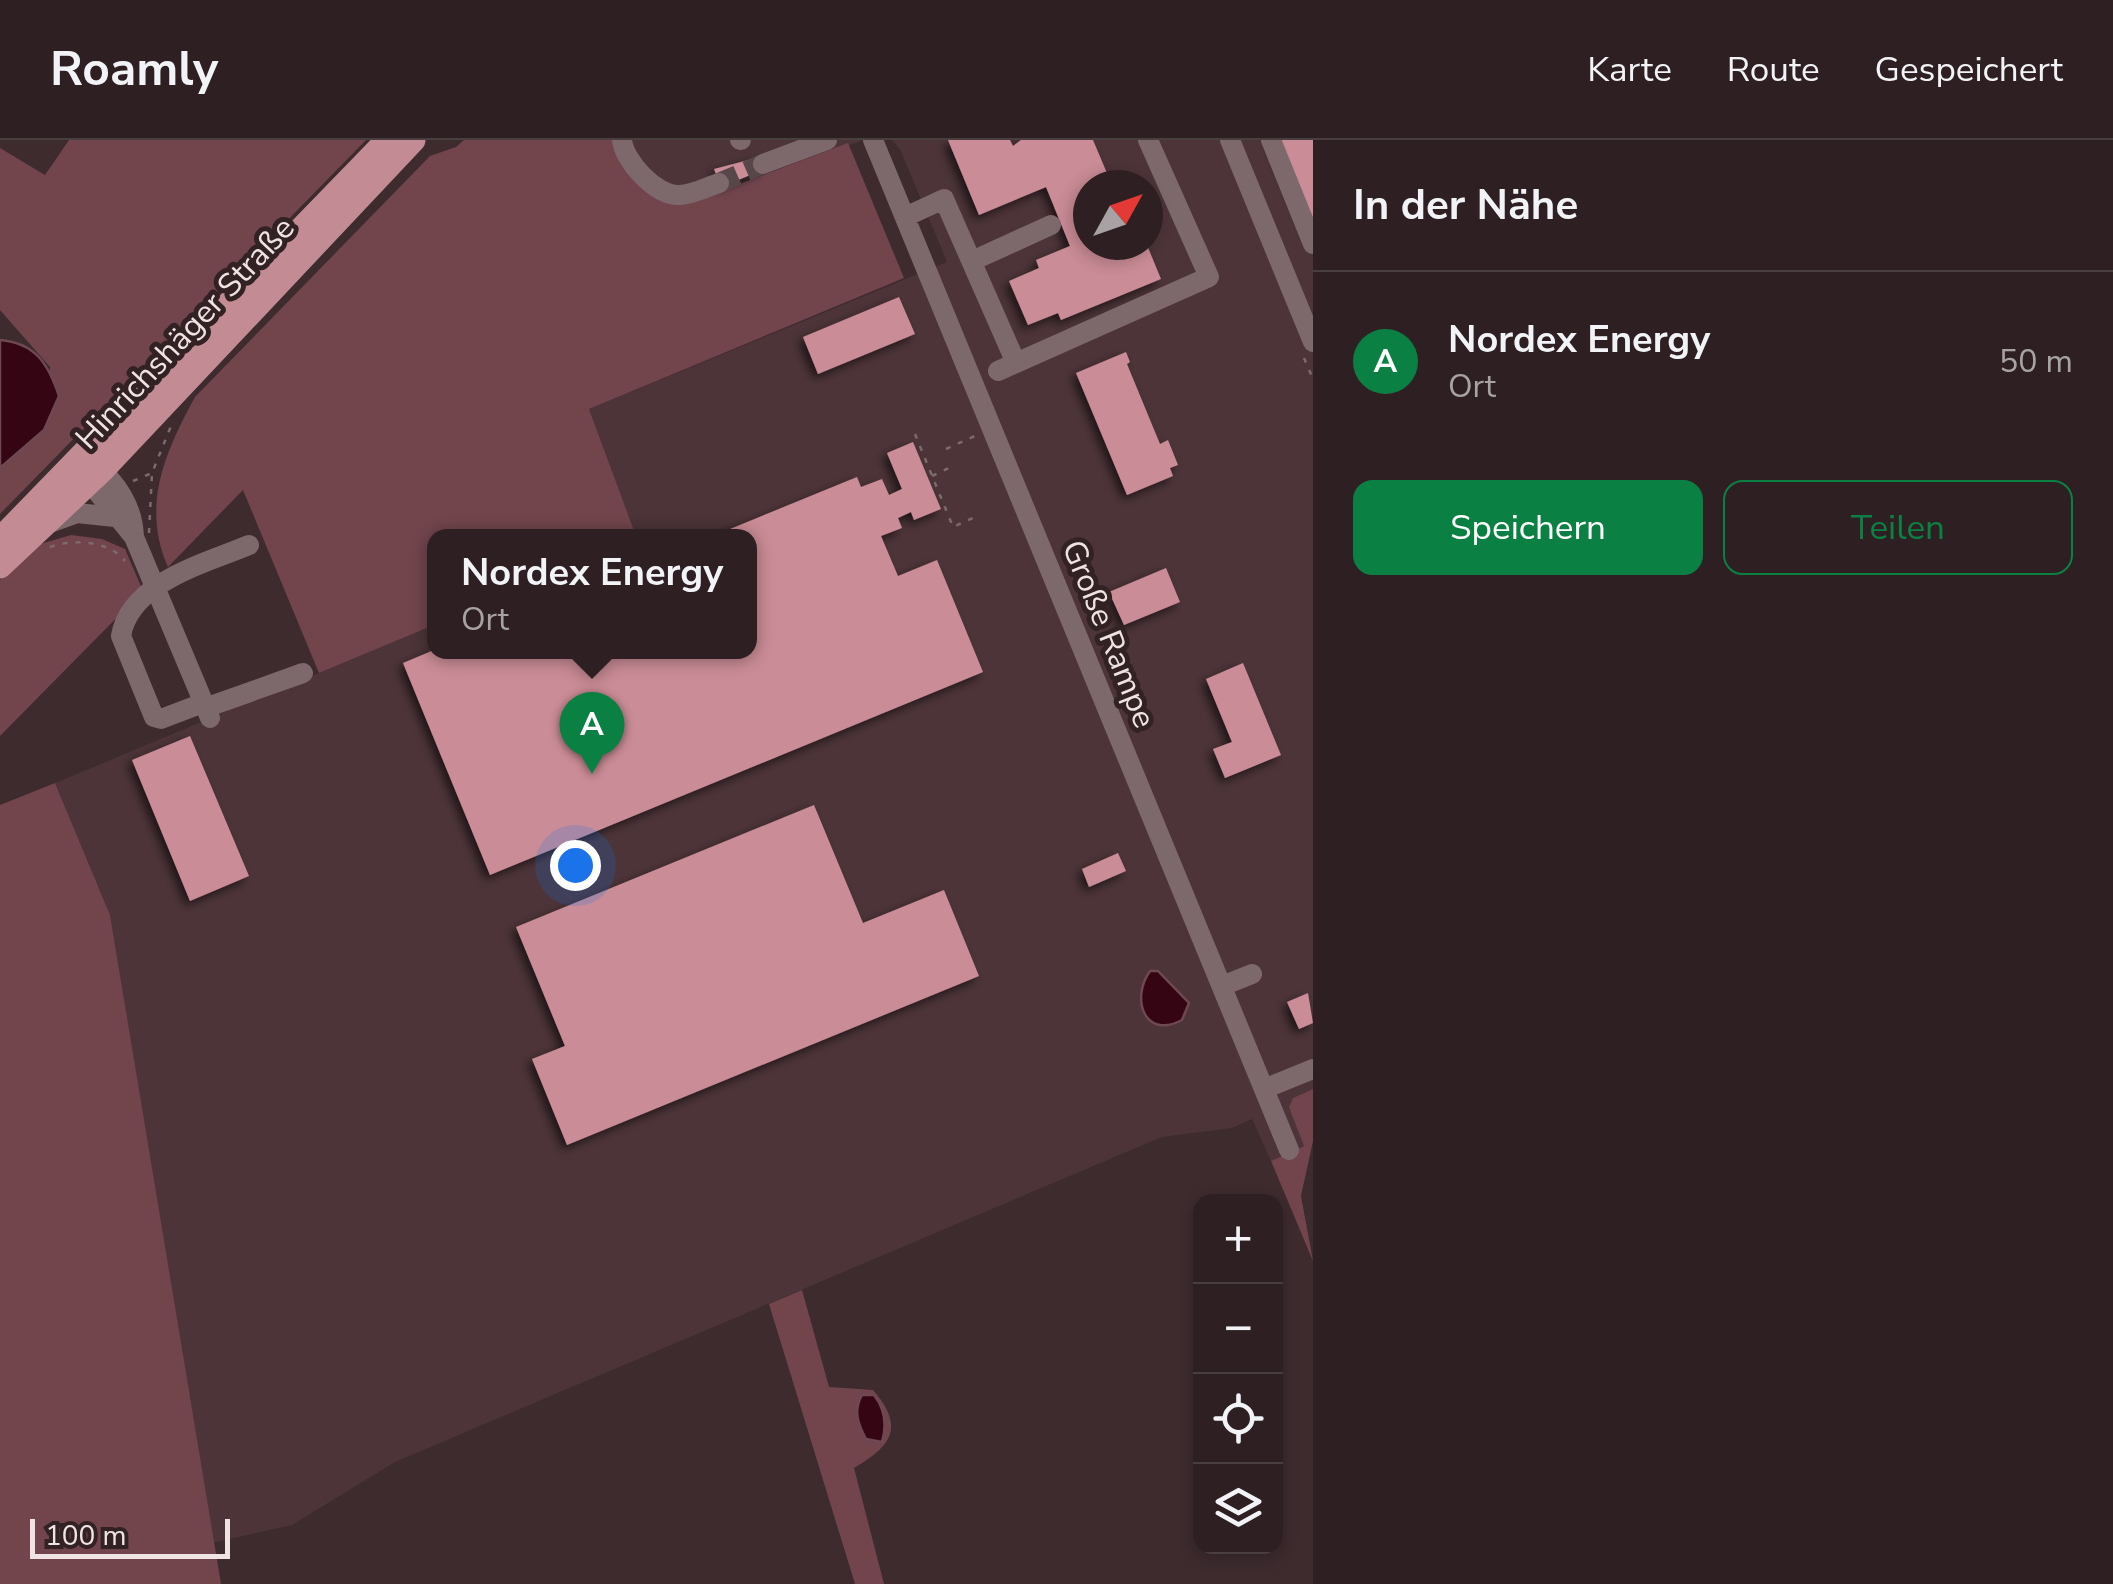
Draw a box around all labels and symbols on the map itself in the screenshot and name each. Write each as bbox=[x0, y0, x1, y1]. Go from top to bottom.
north arrow bbox=[1073, 170, 1163, 260]
street label: Hinrichshäger Straße bbox=[66, 207, 304, 459]
street label: Große Rampe bbox=[1052, 534, 1166, 734]
pin: A bbox=[560, 692, 624, 774]
your location bbox=[550, 840, 601, 891]
scale bar bbox=[30, 1514, 230, 1558]

